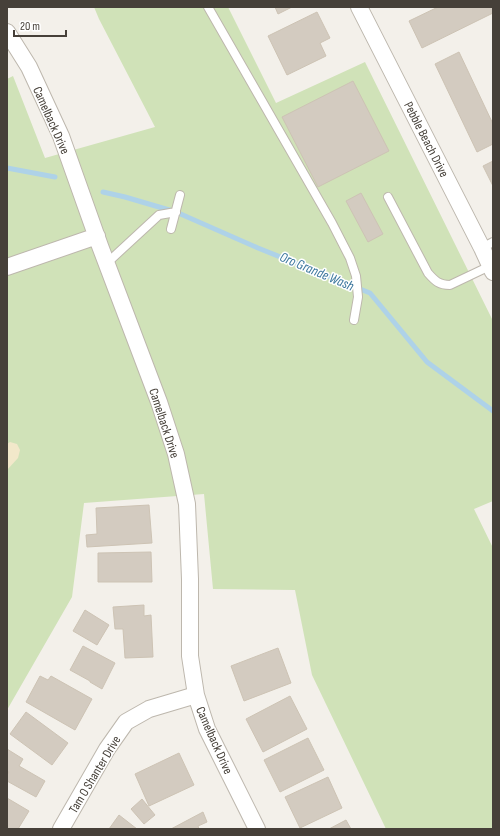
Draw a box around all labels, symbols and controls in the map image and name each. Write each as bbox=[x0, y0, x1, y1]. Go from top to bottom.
scale bar bbox=[14, 12, 66, 38]
text: 20 m bbox=[20, 19, 40, 34]
street label: Camelback Drive bbox=[29, 84, 73, 157]
street label: Pebble Beach Drive bbox=[400, 99, 452, 180]
water label: Oro Grande Wash bbox=[277, 248, 357, 295]
street label: Camelback Drive bbox=[145, 386, 183, 460]
street label: Camelback Drive bbox=[192, 704, 236, 777]
street label: Tam O Shanter Drive bbox=[65, 733, 124, 816]

